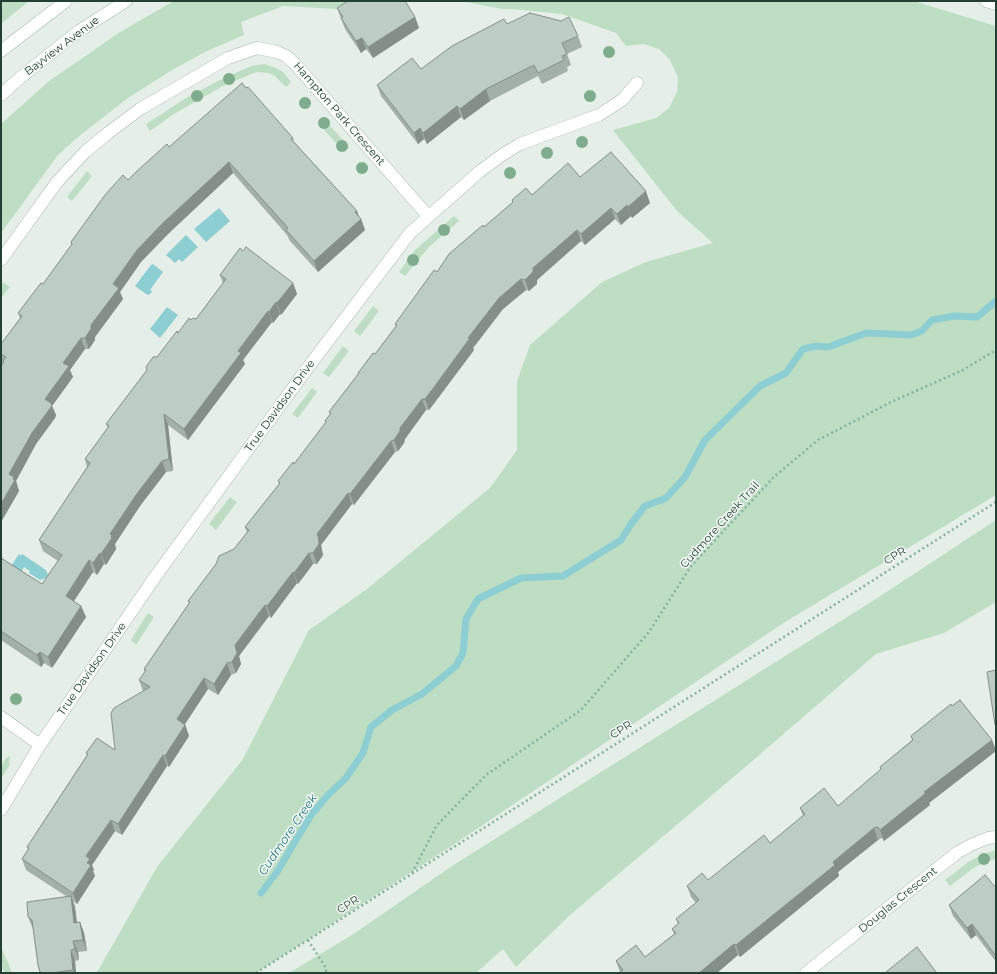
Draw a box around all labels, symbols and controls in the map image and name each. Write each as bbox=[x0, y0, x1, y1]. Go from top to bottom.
street label: Bayview Avenue bbox=[22, 14, 102, 78]
street label: Hampton Park Crescent bbox=[290, 60, 388, 168]
street label: True Davidson Drive bbox=[242, 357, 318, 455]
street label: Cudmore Creek Trail bbox=[678, 479, 762, 571]
street label: CPR bbox=[882, 544, 908, 568]
street label: True Davidson Drive bbox=[55, 620, 129, 718]
street label: CPR bbox=[608, 718, 634, 742]
water label: Cudmore Creek bbox=[256, 792, 320, 878]
street label: Douglas Crescent bbox=[856, 864, 940, 936]
street label: CPR bbox=[335, 893, 361, 917]

